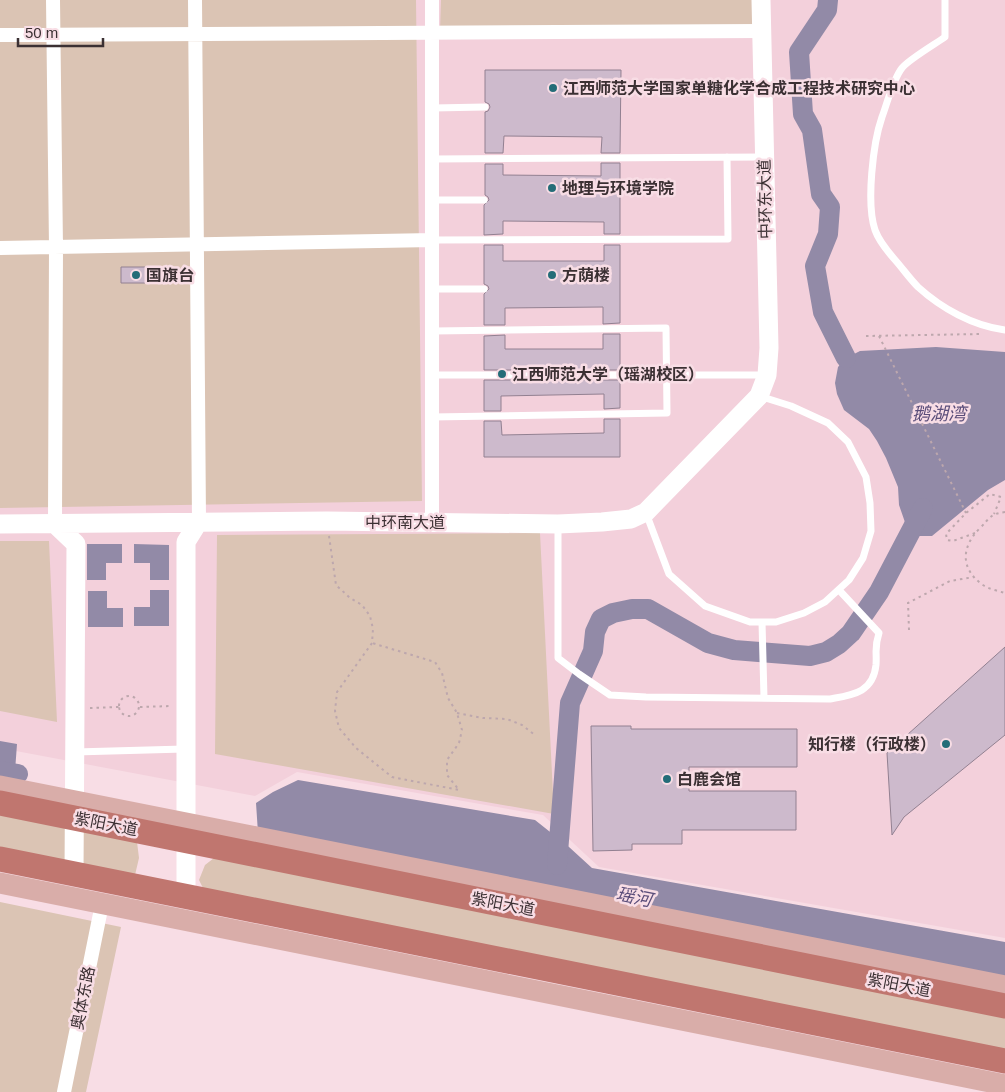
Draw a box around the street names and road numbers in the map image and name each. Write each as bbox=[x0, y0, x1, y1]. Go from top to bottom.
street label: 中环东大道 bbox=[756, 159, 774, 239]
street label: 中环南大道 bbox=[365, 514, 445, 531]
street label: 紫阳大道 bbox=[73, 810, 139, 838]
street label: 紫阳大道 bbox=[470, 890, 536, 918]
street label: 奥体东路 bbox=[69, 965, 97, 1031]
street label: 紫阳大道 bbox=[866, 971, 932, 999]

